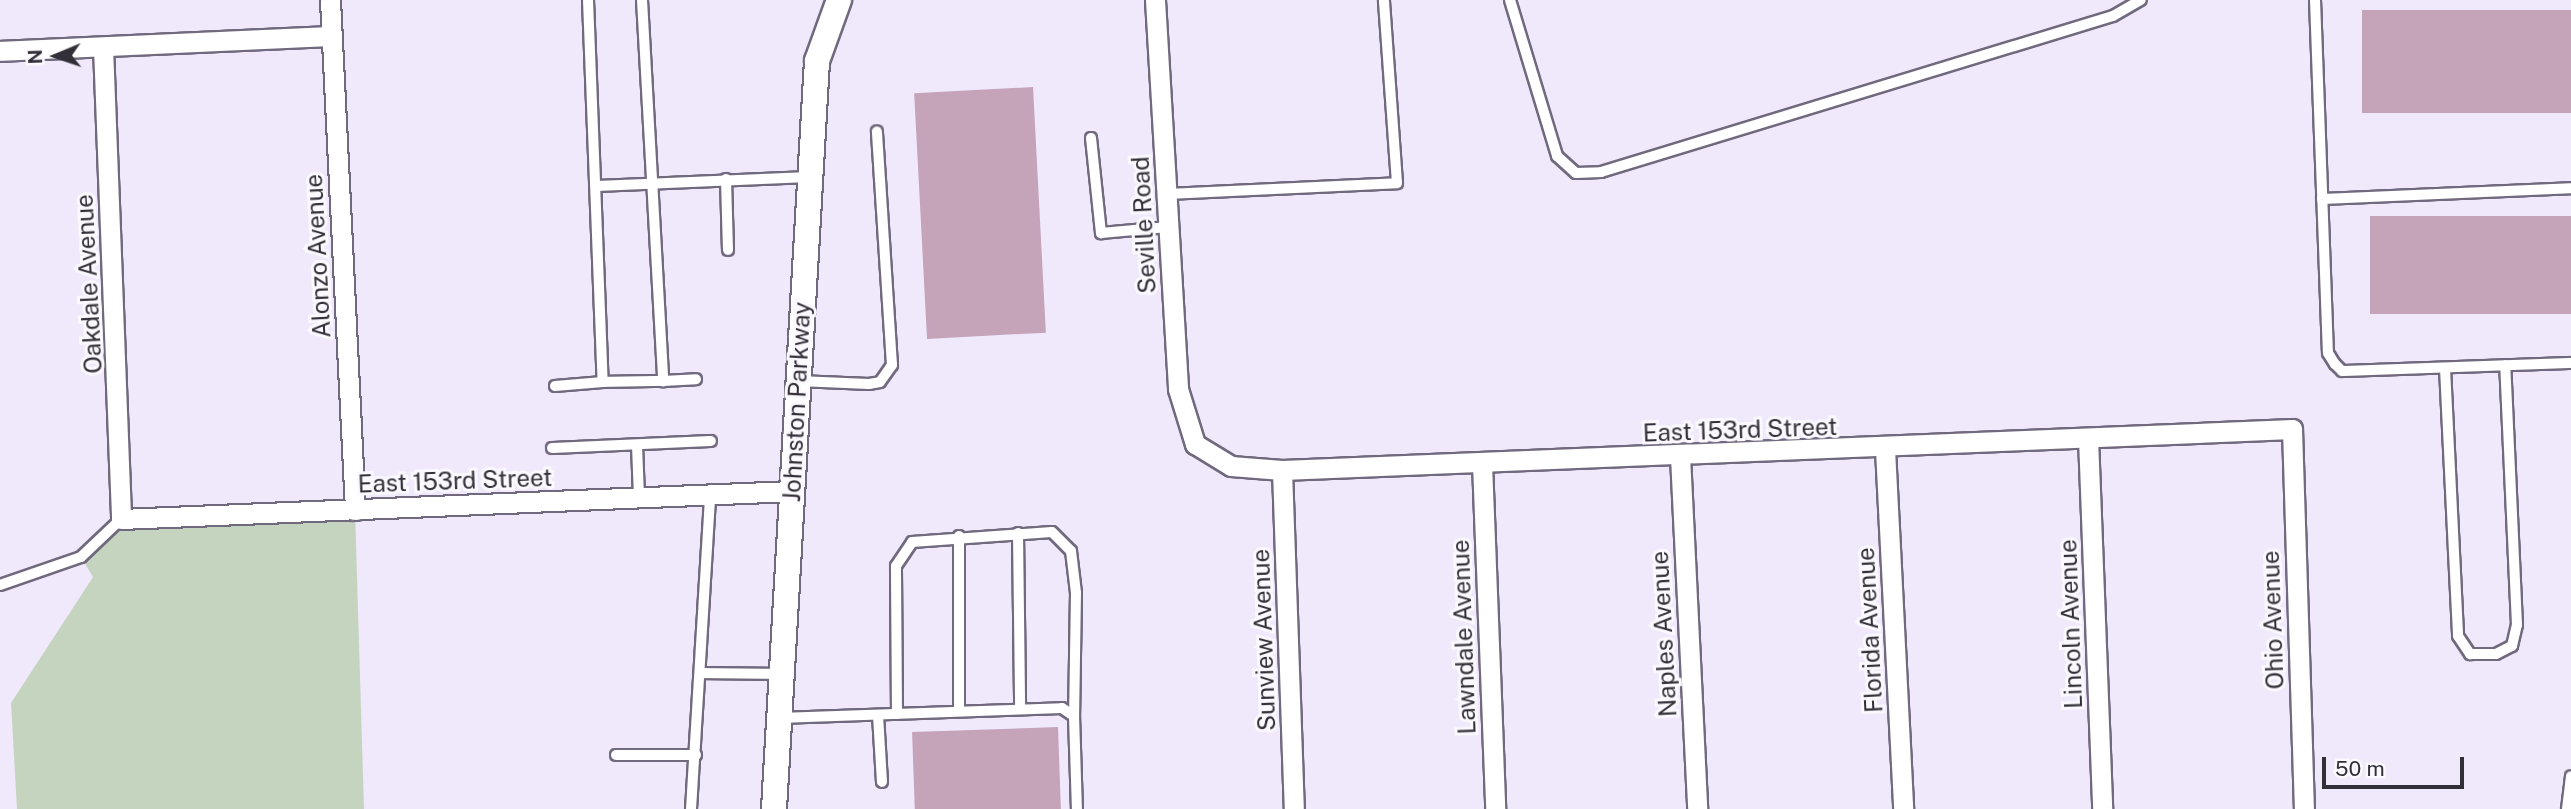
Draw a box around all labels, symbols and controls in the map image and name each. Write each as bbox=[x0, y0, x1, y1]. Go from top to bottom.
north arrow bbox=[21, 21, 91, 91]
text: N bbox=[24, 49, 46, 65]
street label: Seville Road bbox=[1126, 156, 1162, 294]
street label: Alonzo Avenue bbox=[299, 173, 337, 339]
street label: Oakdale Avenue bbox=[70, 194, 108, 374]
street label: Johnston Parkway bbox=[777, 301, 817, 503]
street label: East 153rd Street bbox=[1642, 412, 1838, 448]
street label: East 153rd Street bbox=[357, 463, 553, 499]
street label: Lawndale Avenue bbox=[1446, 539, 1482, 735]
street label: Lincoln Avenue bbox=[2054, 539, 2088, 709]
street label: Florida Avenue bbox=[1851, 547, 1889, 713]
street label: Sunview Avenue bbox=[1246, 549, 1282, 731]
street label: Naples Avenue bbox=[1645, 550, 1683, 718]
street label: Ohio Avenue bbox=[2256, 550, 2290, 690]
scale bar bbox=[2326, 742, 2468, 786]
text: 50 m bbox=[2335, 756, 2385, 781]

